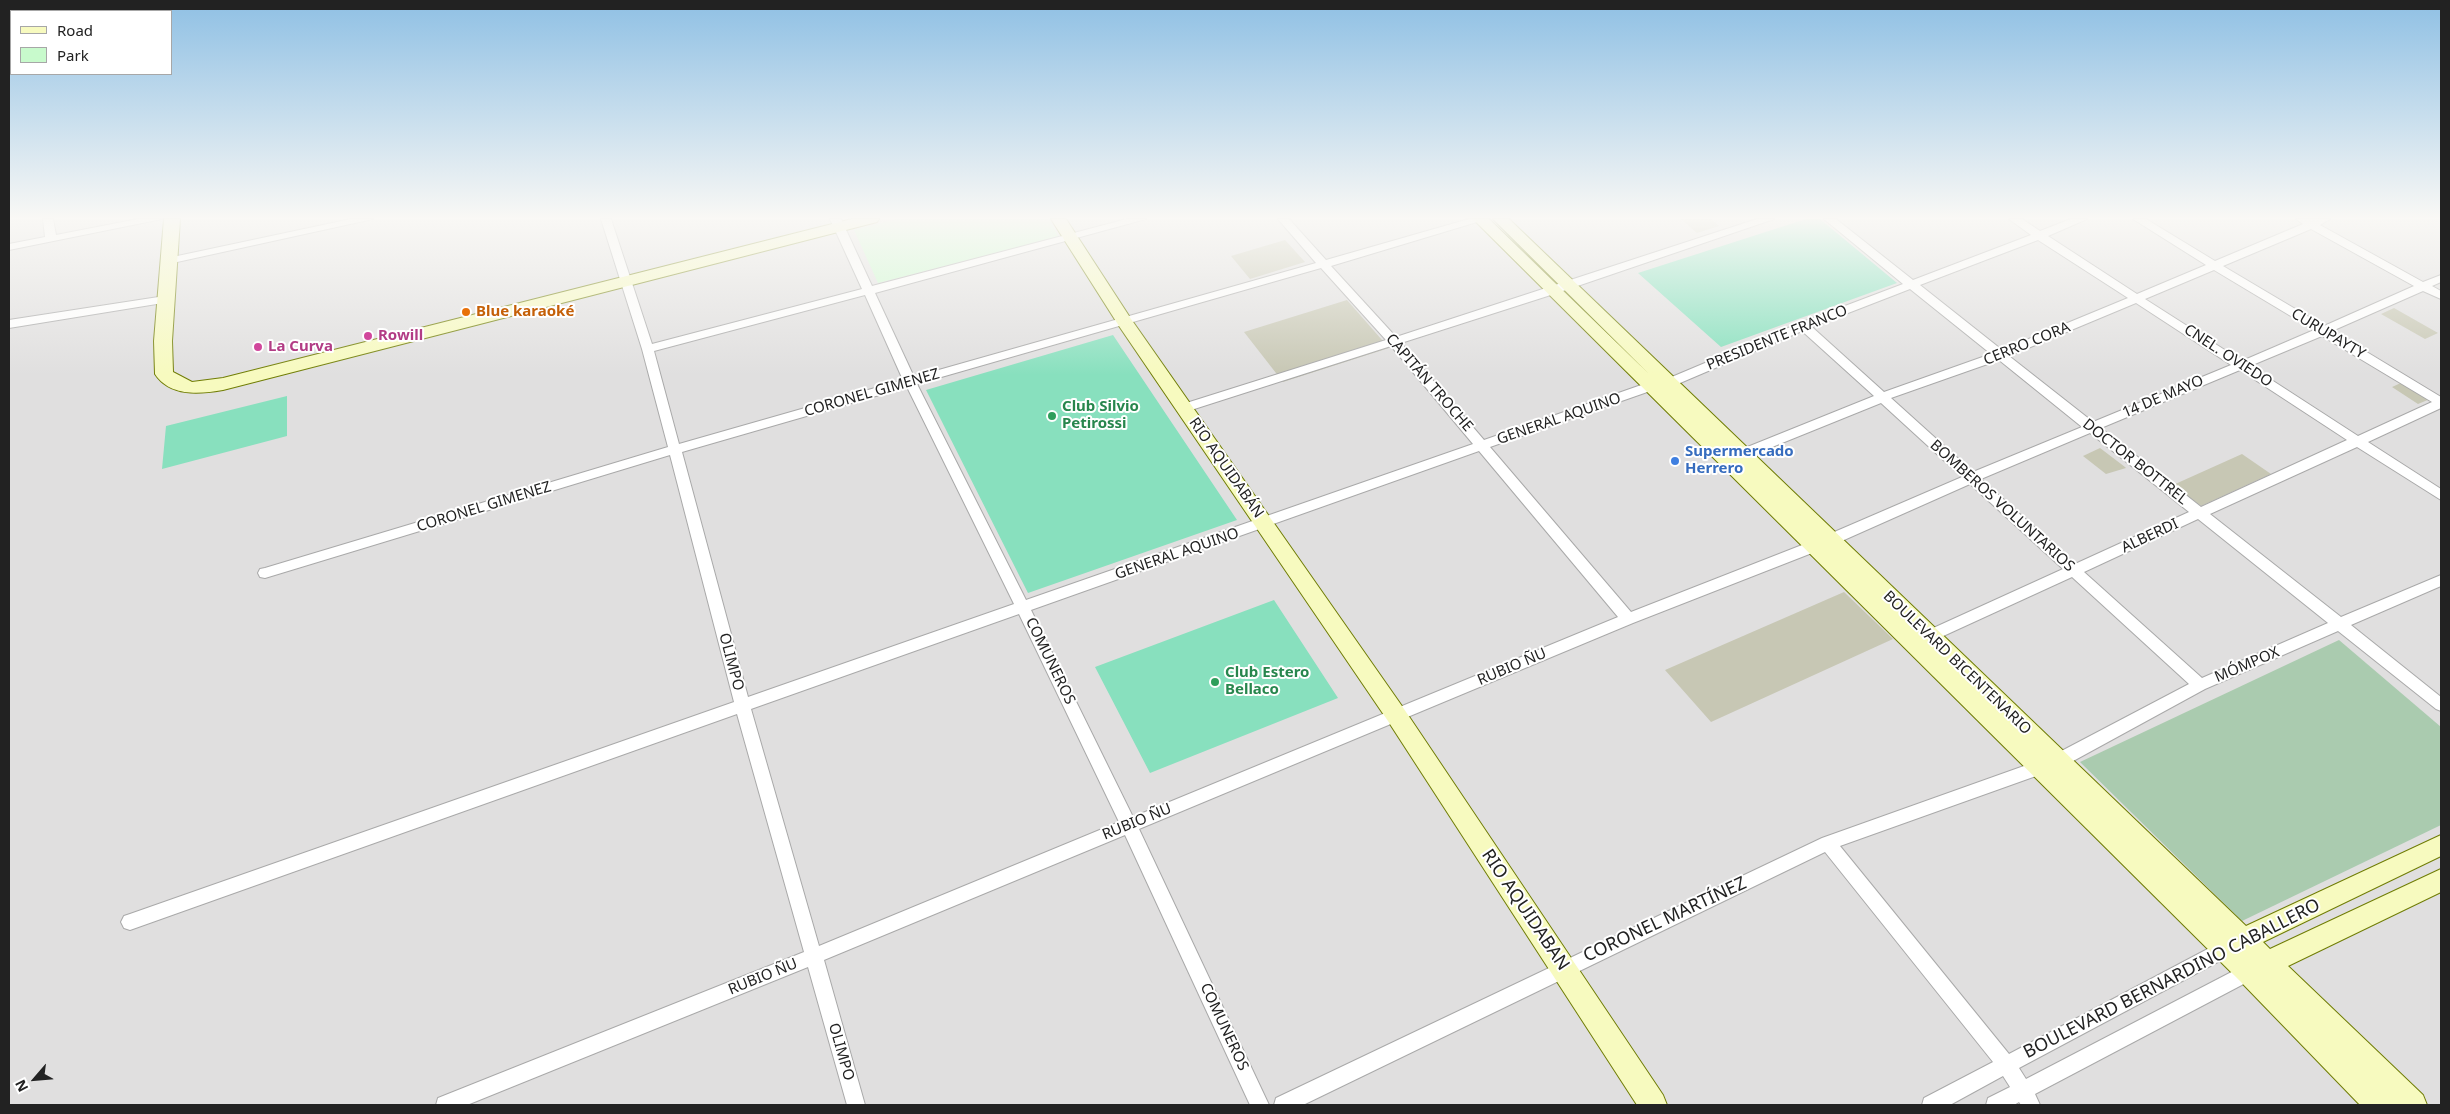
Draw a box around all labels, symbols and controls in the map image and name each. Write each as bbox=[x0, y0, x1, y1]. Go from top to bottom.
legend bbox=[10, 10, 172, 75]
text: Road bbox=[57, 20, 93, 40]
text: Park bbox=[57, 45, 89, 65]
street label: PRESIDENTE FRANCO bbox=[1704, 301, 1850, 375]
place label: Blue karaoké bbox=[476, 303, 574, 321]
street label: CURUPAYTY bbox=[2288, 305, 2368, 363]
marker: Blue karaoké bbox=[460, 306, 472, 318]
street label: CERRO CORA bbox=[1981, 318, 2073, 370]
street label: CNEL. OVIEDO bbox=[2180, 321, 2276, 391]
place label: Rowill bbox=[378, 327, 423, 345]
marker: Rowill bbox=[362, 330, 374, 342]
street label: CAPITÁN TROCHE bbox=[1382, 330, 1476, 436]
place label: La Curva bbox=[268, 338, 333, 356]
marker: La Curva bbox=[252, 341, 264, 353]
street label: CORONEL GIMENEZ bbox=[802, 365, 942, 421]
street label: 14 DE MAYO bbox=[2120, 372, 2206, 422]
street label: GENERAL AQUINO bbox=[1495, 389, 1623, 449]
place label: Club Silvio Petirossi bbox=[1062, 398, 1139, 433]
marker: Club Silvio Petirossi bbox=[1046, 410, 1058, 422]
street label: RIO AQUIDABÁN bbox=[1185, 414, 1267, 522]
street label: DOCTOR BOTTREL bbox=[2079, 415, 2191, 509]
street label: BOMBEROS VOLUNTARIOS bbox=[1926, 436, 2078, 576]
place label: Supermercado Herrero bbox=[1685, 443, 1794, 478]
marker: Supermercado Herrero bbox=[1669, 455, 1681, 467]
street label: CORONEL GIMENEZ bbox=[415, 478, 553, 536]
street label: ALBERDI bbox=[2119, 515, 2181, 557]
street label: GENERAL AQUINO bbox=[1113, 524, 1241, 584]
street label: BOULEVARD BICENTENARIO bbox=[1879, 588, 2035, 738]
street label: COMUNEROS bbox=[1021, 615, 1079, 707]
street label: OLIMPO bbox=[715, 631, 747, 693]
street label: MÓMPOX bbox=[2212, 643, 2282, 687]
street label: RUBIO ÑU bbox=[1475, 644, 1549, 690]
place label: Club Estero Bellaco bbox=[1225, 664, 1309, 699]
marker: Club Estero Bellaco bbox=[1209, 676, 1221, 688]
street label: RUBIO ÑU bbox=[1100, 800, 1174, 844]
street label: RIO AQUIDABAN bbox=[1476, 845, 1574, 975]
street label: CORONEL MARTÍNEZ bbox=[1580, 873, 1750, 967]
street label: BOULEVARD BERNARDINO CABALLERO bbox=[2020, 894, 2324, 1064]
street label: RUBIO ÑU bbox=[726, 955, 800, 999]
street label: COMUNEROS bbox=[1196, 980, 1252, 1074]
street label: OLIMPO bbox=[824, 1021, 858, 1083]
north arrow bbox=[10, 1054, 60, 1104]
text: N bbox=[10, 1077, 32, 1095]

